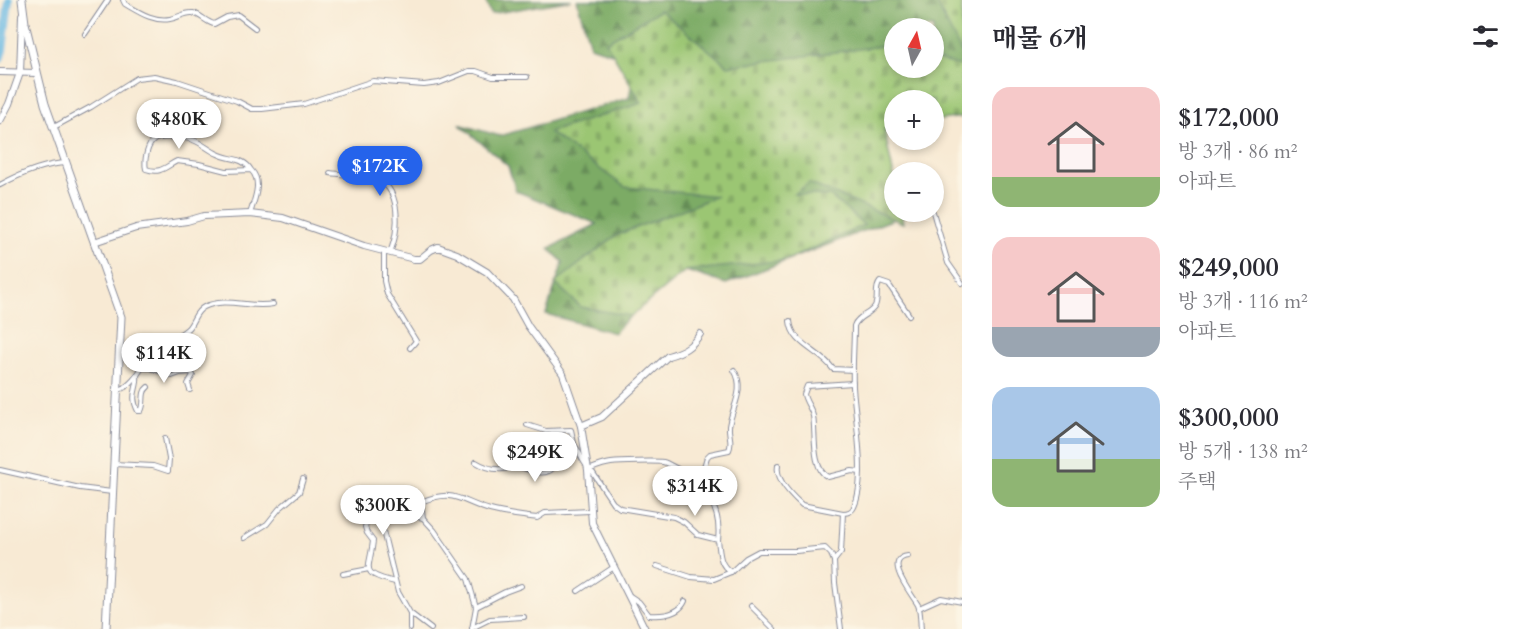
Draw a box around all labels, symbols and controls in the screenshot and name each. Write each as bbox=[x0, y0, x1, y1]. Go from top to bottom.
north arrow bbox=[884, 18, 944, 78]
map controls bbox=[884, 18, 944, 222]
icon: filters bbox=[1469, 20, 1502, 53]
text: 매물 6개 bbox=[992, 21, 1088, 56]
button: + bbox=[884, 90, 944, 150]
pin: $480K bbox=[137, 99, 221, 150]
text: $172,000 bbox=[1178, 100, 1279, 135]
text: $480K bbox=[150, 105, 208, 132]
icon: home bbox=[1040, 111, 1112, 183]
text: 방 3개 · 86 m² bbox=[1178, 138, 1298, 165]
pin: $172K bbox=[338, 146, 422, 197]
text: $172K bbox=[351, 152, 409, 179]
button: − bbox=[884, 162, 944, 222]
text: 아파트 bbox=[1178, 168, 1236, 195]
text: $249,000 bbox=[1178, 250, 1279, 285]
icon: home bbox=[1040, 261, 1112, 333]
text: 방 3개 · 116 m² bbox=[1178, 288, 1308, 315]
text: 아파트 bbox=[1178, 318, 1236, 345]
pin: $114K bbox=[122, 333, 206, 384]
text: $114K bbox=[135, 339, 193, 366]
text: $300,000 bbox=[1178, 400, 1279, 435]
icon: home bbox=[1040, 411, 1112, 483]
pin: $249K bbox=[493, 432, 577, 483]
text: $249K bbox=[506, 438, 564, 465]
text: 방 5개 · 138 m² bbox=[1178, 438, 1308, 465]
pin: $314K bbox=[653, 466, 737, 517]
text: 주택 bbox=[1178, 468, 1217, 495]
text: $314K bbox=[666, 472, 724, 499]
pin: $300K bbox=[341, 485, 425, 536]
text: $300K bbox=[354, 491, 412, 518]

